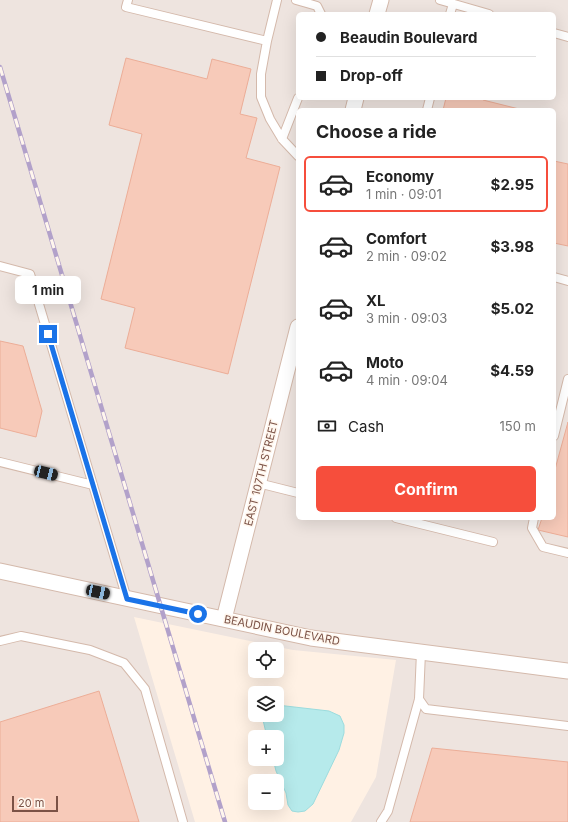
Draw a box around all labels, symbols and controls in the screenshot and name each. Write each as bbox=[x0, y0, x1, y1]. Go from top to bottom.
text: Beaudin Boulevard bbox=[340, 28, 477, 47]
text: Drop-off bbox=[340, 66, 403, 85]
text: Choose a ride bbox=[316, 121, 437, 142]
icon: car bbox=[318, 166, 354, 202]
text: Economy bbox=[366, 167, 434, 186]
text: $2.95 bbox=[491, 175, 534, 194]
text: 1 min · 09:01 bbox=[366, 186, 442, 202]
icon: car bbox=[318, 228, 354, 264]
text: Comfort bbox=[366, 229, 427, 248]
text: $3.98 bbox=[490, 237, 534, 256]
text: 2 min · 09:02 bbox=[366, 248, 447, 264]
callout: 1 min bbox=[15, 276, 81, 304]
text: 1 min bbox=[32, 282, 64, 298]
icon: car bbox=[318, 290, 354, 326]
text: XL bbox=[366, 291, 386, 310]
text: $5.02 bbox=[491, 299, 534, 318]
text: 3 min · 09:03 bbox=[366, 310, 447, 326]
route end bbox=[39, 325, 57, 343]
icon: car bbox=[318, 352, 354, 388]
text: Moto bbox=[366, 353, 404, 372]
text: $4.59 bbox=[490, 361, 534, 380]
text: 4 min · 09:04 bbox=[366, 372, 448, 388]
icon: cash bbox=[316, 415, 338, 437]
text: Cash bbox=[348, 417, 384, 436]
text: 150 m bbox=[500, 418, 536, 434]
street label: EAST 107TH STREET bbox=[241, 419, 281, 527]
car bbox=[33, 464, 59, 482]
button: Confirm bbox=[316, 466, 536, 512]
car bbox=[85, 584, 111, 600]
route start bbox=[189, 605, 207, 623]
street label: BEAUDIN BOULEVARD bbox=[223, 612, 341, 648]
map controls bbox=[248, 642, 284, 810]
button: locate bbox=[248, 642, 284, 678]
button: layers bbox=[248, 686, 284, 722]
button: + bbox=[248, 730, 284, 766]
button: − bbox=[248, 774, 284, 810]
scale bar bbox=[12, 794, 58, 813]
text: 20 m bbox=[18, 796, 44, 810]

